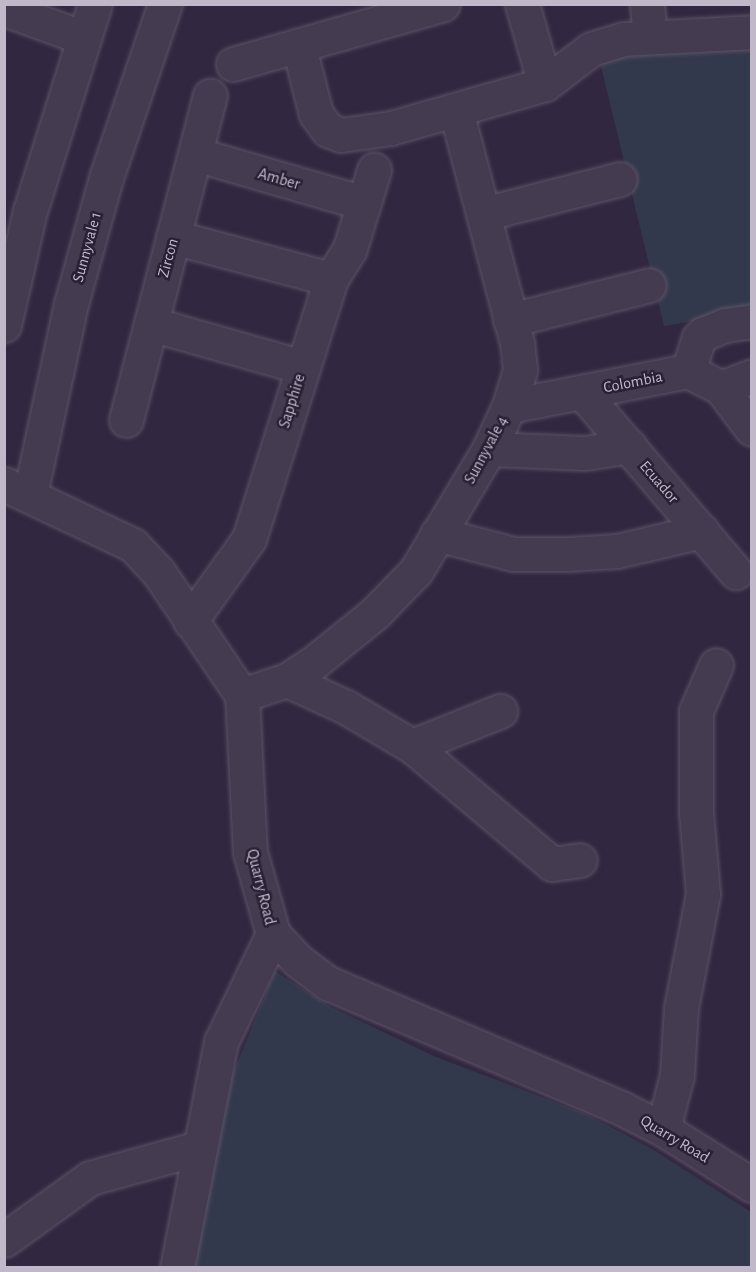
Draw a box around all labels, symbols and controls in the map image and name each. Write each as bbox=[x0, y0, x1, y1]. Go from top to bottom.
street label: Amber bbox=[256, 164, 302, 194]
street label: Sunnyvale 1 bbox=[68, 210, 106, 284]
street label: Zircon bbox=[154, 236, 182, 280]
street label: Colombia bbox=[602, 367, 664, 397]
street label: Sapphire bbox=[275, 372, 309, 430]
street label: Sunnyvale 4 bbox=[460, 413, 512, 487]
street label: Ecuador bbox=[635, 457, 683, 507]
street label: Quarry Road bbox=[242, 847, 280, 927]
street label: Quarry Road bbox=[637, 1111, 713, 1167]

